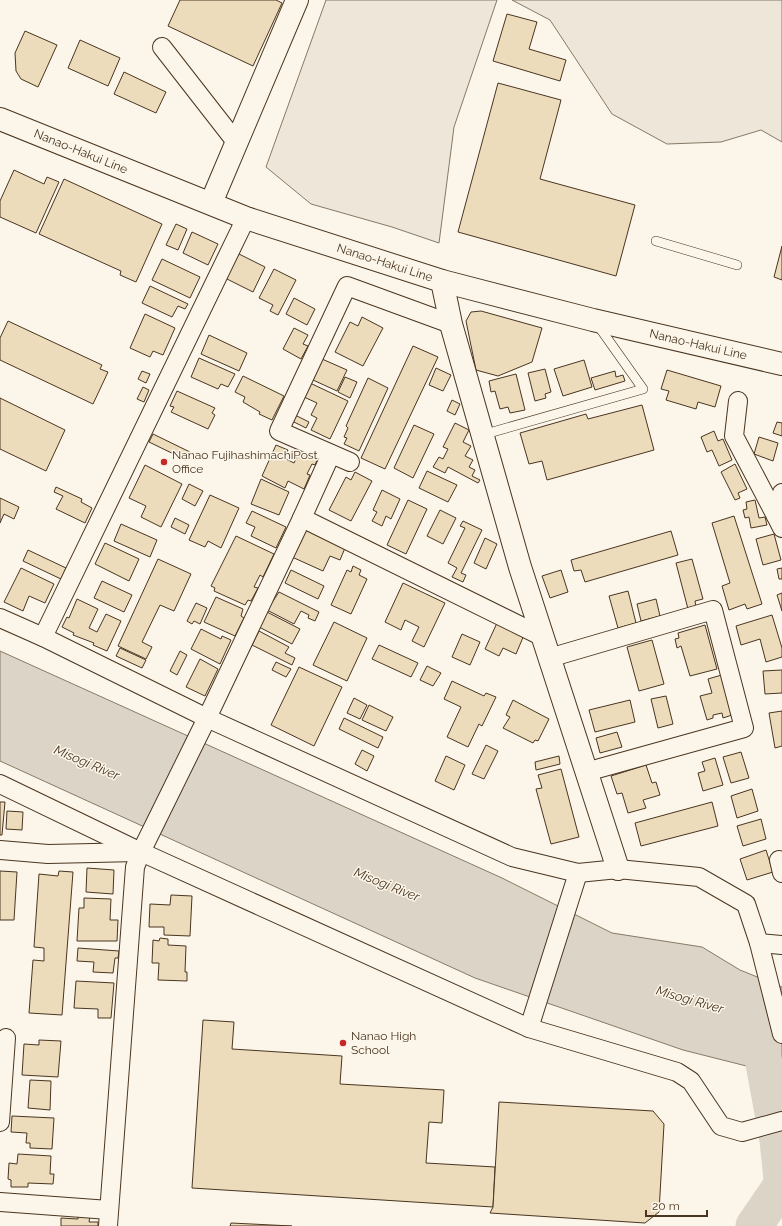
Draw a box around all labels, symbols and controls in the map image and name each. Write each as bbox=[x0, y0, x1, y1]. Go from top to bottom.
street label: Nanao-Hakui Line bbox=[32, 126, 130, 177]
street label: Nanao-Hakui Line bbox=[335, 241, 434, 285]
street label: Nanao-Hakui Line bbox=[648, 326, 748, 363]
place label: Nanao FujihashimachiPost Office bbox=[172, 448, 318, 476]
marker: Nanao FujihashimachiPost Office bbox=[159, 457, 169, 467]
water label: Misogi River bbox=[52, 742, 122, 783]
water label: Misogi River bbox=[352, 864, 422, 905]
water label: Misogi River bbox=[654, 983, 726, 1016]
place label: Nanao High School bbox=[351, 1029, 416, 1057]
marker: Nanao High School bbox=[338, 1038, 348, 1048]
scale bar bbox=[646, 1192, 707, 1218]
text: 20 m bbox=[652, 1199, 680, 1213]

